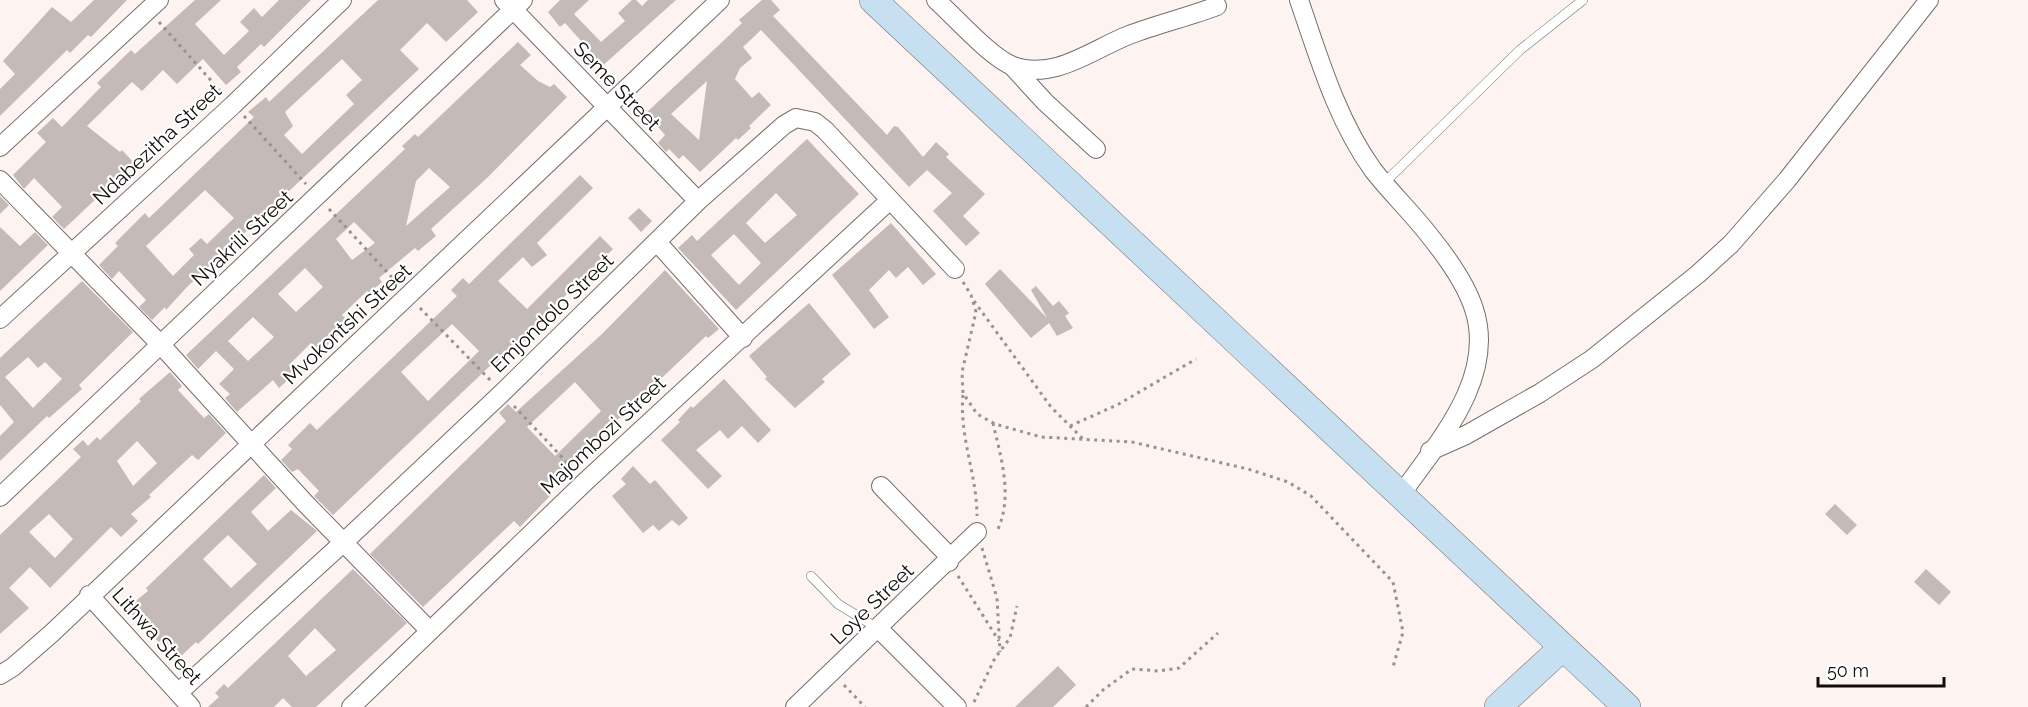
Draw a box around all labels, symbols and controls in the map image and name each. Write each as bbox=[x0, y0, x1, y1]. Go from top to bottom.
street label: Seme Street bbox=[569, 36, 666, 136]
street label: Ndabezitha Street bbox=[88, 78, 226, 210]
street label: Nyakrili Street bbox=[187, 185, 298, 291]
street label: Emjondolo Street bbox=[486, 248, 618, 377]
street label: Mvokontshi Street bbox=[278, 258, 416, 389]
street label: Majombozi Street bbox=[536, 371, 671, 499]
street label: Loye Street bbox=[826, 558, 919, 649]
street label: Lithwa Street bbox=[107, 583, 207, 689]
scale bar bbox=[1818, 650, 1944, 688]
text: 50 m bbox=[1827, 660, 1869, 681]

